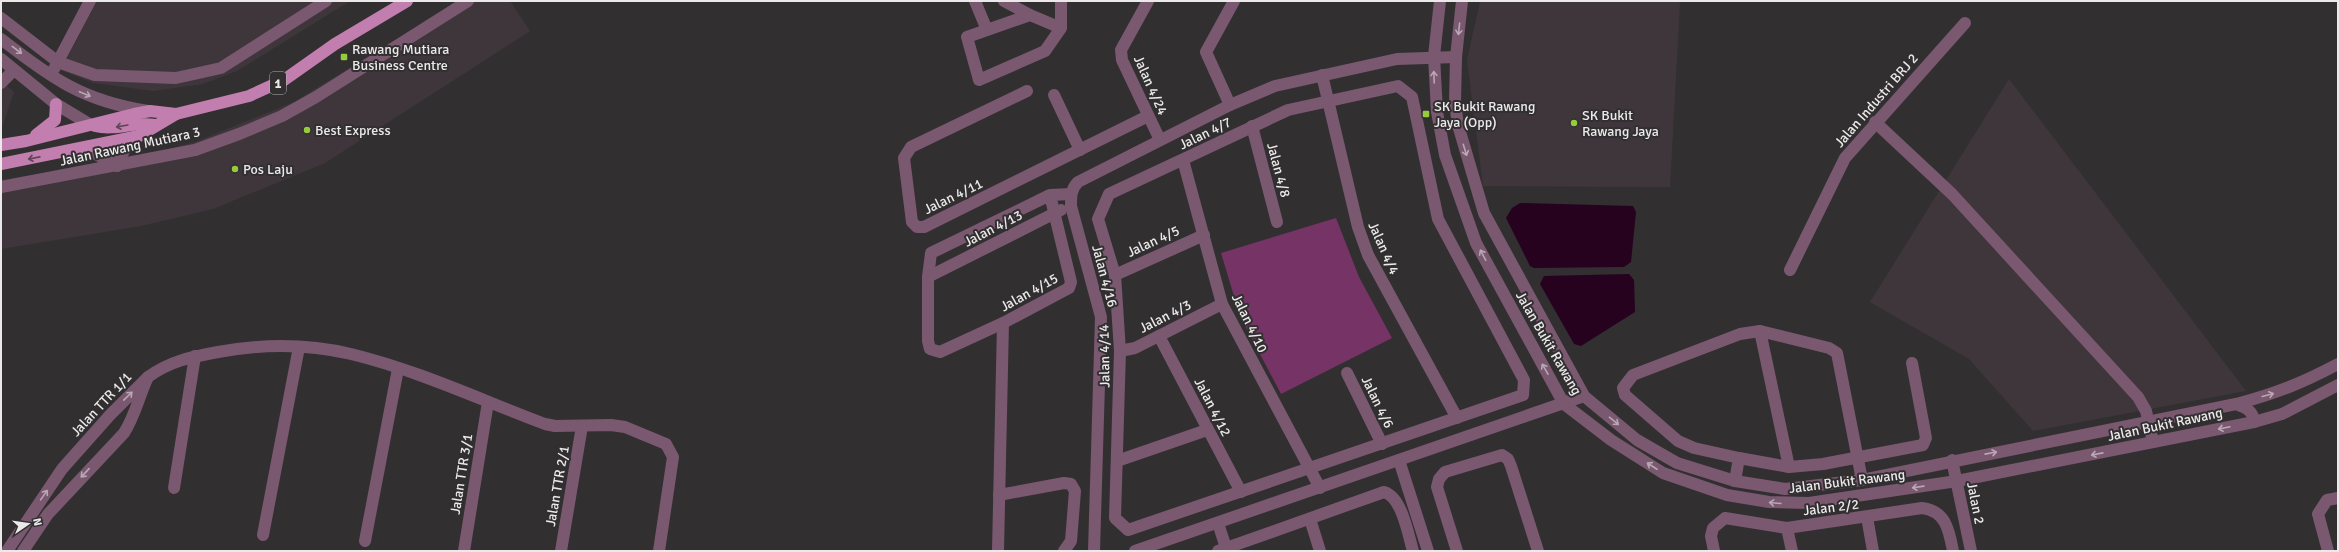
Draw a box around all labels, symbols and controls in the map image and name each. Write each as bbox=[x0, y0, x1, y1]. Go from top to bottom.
one-way arrow bbox=[1455, 22, 1463, 35]
place label: Rawang Mutiara Business Centre bbox=[352, 41, 449, 74]
one-way arrow bbox=[11, 46, 22, 55]
street label: Jalan Industri BRJ 2 bbox=[1831, 50, 1922, 151]
marker: Rawang Mutiara Business Centre bbox=[339, 52, 349, 62]
street label: Jalan 4/24 bbox=[1130, 53, 1171, 118]
one-way arrow bbox=[1430, 71, 1437, 84]
road number: 1 bbox=[270, 72, 286, 94]
one-way arrow bbox=[78, 91, 90, 99]
place label: SK Bukit Rawang Jaya (Opp) bbox=[1434, 98, 1535, 131]
place label: SK Bukit Rawang Jaya bbox=[1582, 107, 1659, 140]
marker: SK Bukit Rawang Jaya (Opp) bbox=[1421, 109, 1431, 119]
street label: Jalan 4/7 bbox=[1176, 114, 1234, 153]
marker: SK Bukit Rawang Jaya bbox=[1569, 118, 1579, 128]
one-way arrow bbox=[116, 122, 129, 130]
place label: Best Express bbox=[315, 122, 391, 139]
street label: Jalan Rawang Mutiara 3 bbox=[58, 123, 202, 170]
marker: Best Express bbox=[302, 125, 312, 135]
street label: Jalan 4/8 bbox=[1263, 141, 1294, 199]
one-way arrow bbox=[1462, 144, 1469, 157]
one-way arrow bbox=[27, 154, 40, 162]
place label: Pos Laju bbox=[243, 161, 293, 178]
marker: Pos Laju bbox=[230, 164, 240, 174]
street label: Jalan 4/11 bbox=[921, 175, 986, 218]
street label: Jalan 4/13 bbox=[961, 206, 1025, 250]
street label: Jalan 4/4 bbox=[1364, 219, 1403, 278]
street label: Jalan 4/5 bbox=[1124, 222, 1182, 261]
street label: Jalan 4/16 bbox=[1088, 243, 1121, 309]
one-way arrow bbox=[1478, 250, 1486, 262]
street label: Jalan 4/15 bbox=[997, 270, 1061, 315]
street label: Jalan Bukit Rawang bbox=[1512, 288, 1585, 398]
street label: Jalan 4/10 bbox=[1228, 291, 1271, 356]
street label: Jalan 4/3 bbox=[1136, 296, 1194, 337]
street label: Jalan 4/14 bbox=[1095, 324, 1114, 388]
one-way arrow bbox=[1541, 363, 1549, 375]
street label: Jalan TTR 1/1 bbox=[67, 369, 135, 440]
street label: Jalan 4/6 bbox=[1358, 373, 1397, 431]
street label: Jalan 4/12 bbox=[1191, 375, 1235, 439]
one-way arrow bbox=[123, 391, 133, 401]
one-way arrow bbox=[2261, 391, 2274, 399]
street label: Jalan Bukit Rawang bbox=[2106, 404, 2224, 445]
one-way arrow bbox=[1608, 417, 1619, 425]
one-way arrow bbox=[2218, 424, 2231, 432]
street label: Jalan TTR 3/1 bbox=[447, 432, 476, 516]
street label: Jalan TTR 2/1 bbox=[542, 444, 573, 528]
one-way arrow bbox=[1984, 448, 1997, 456]
one-way arrow bbox=[2091, 450, 2104, 458]
one-way arrow bbox=[1647, 462, 1658, 470]
street label: Jalan Bukit Rawang bbox=[1788, 466, 1906, 497]
one-way arrow bbox=[81, 468, 90, 478]
street label: Jalan 2 bbox=[1963, 481, 1988, 526]
one-way arrow bbox=[1912, 483, 1925, 491]
one-way arrow bbox=[40, 489, 48, 500]
street label: Jalan 2/2 bbox=[1802, 496, 1860, 519]
one-way arrow bbox=[1769, 499, 1782, 506]
north arrow bbox=[8, 504, 48, 544]
text: N bbox=[30, 517, 44, 527]

